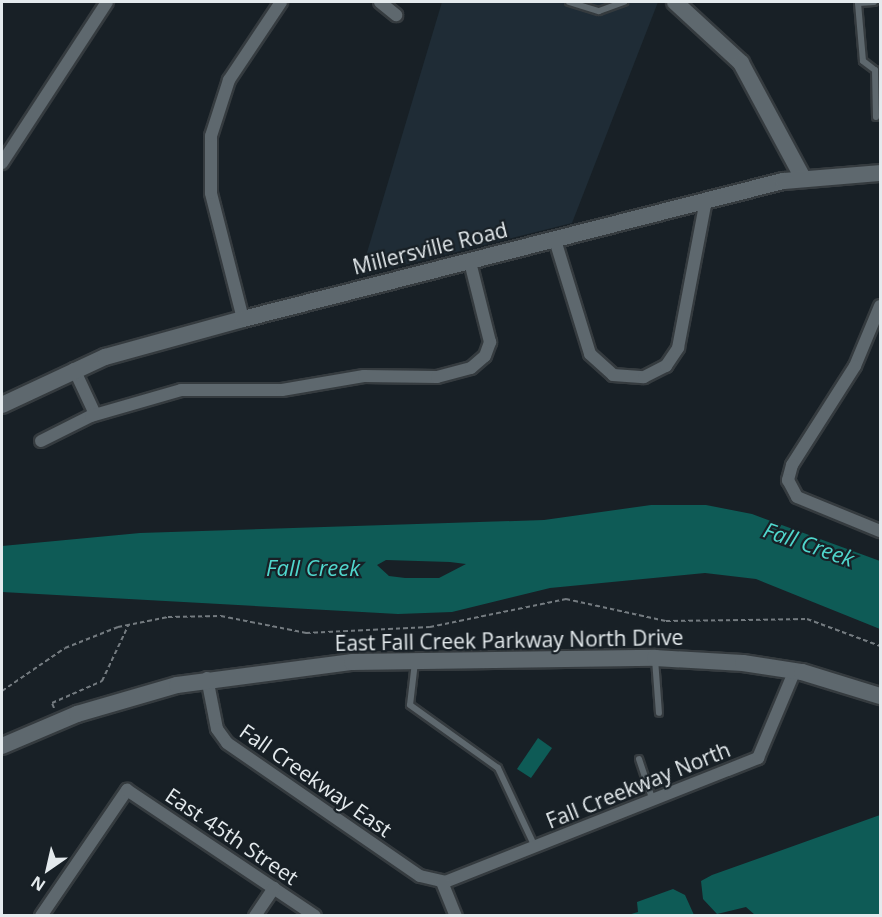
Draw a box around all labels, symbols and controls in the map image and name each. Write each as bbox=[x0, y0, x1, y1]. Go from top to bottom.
street label: Millersville Road bbox=[350, 217, 510, 279]
water label: Fall Creek bbox=[760, 516, 858, 572]
water label: Fall Creek bbox=[266, 555, 360, 581]
street label: East Fall Creek Parkway North Drive bbox=[334, 624, 684, 656]
street label: Fall Creekway East bbox=[235, 718, 397, 842]
street label: Fall Creekway North bbox=[542, 737, 734, 833]
street label: East 45th Street bbox=[161, 782, 303, 890]
north arrow bbox=[18, 839, 78, 899]
text: N bbox=[26, 871, 49, 897]

